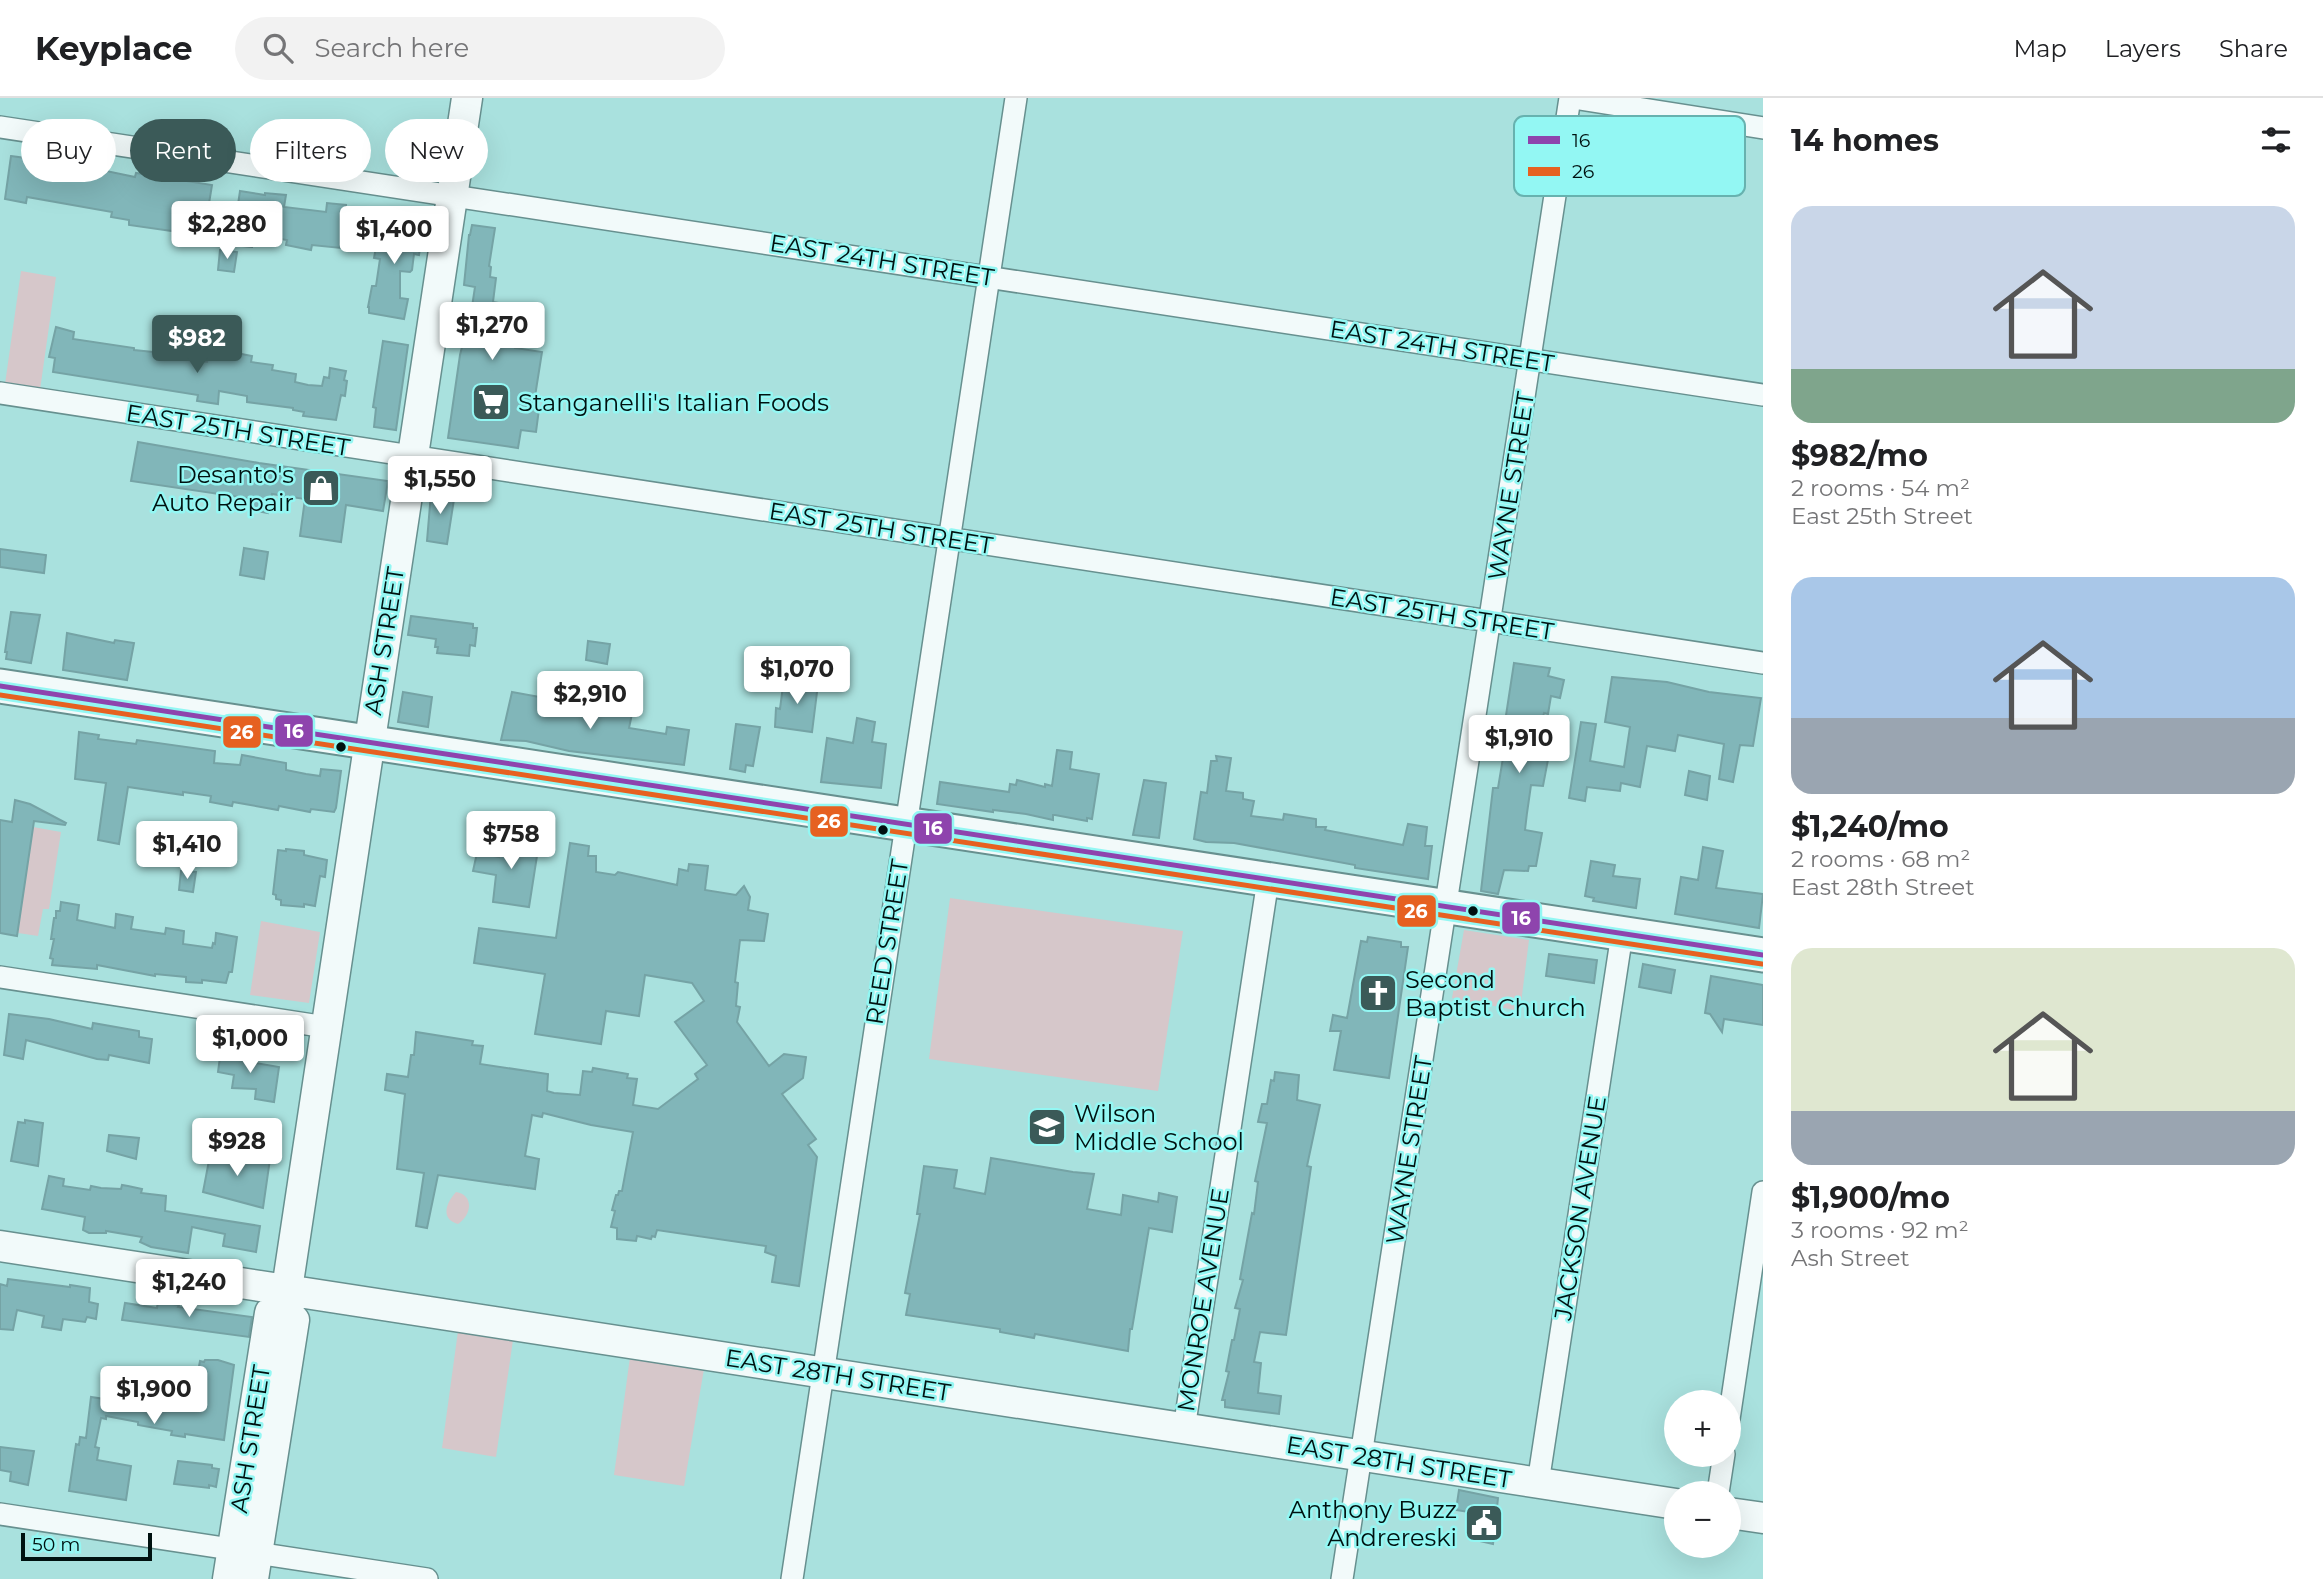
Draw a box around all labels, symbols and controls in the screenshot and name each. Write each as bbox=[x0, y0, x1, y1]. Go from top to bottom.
search box bbox=[235, 17, 725, 80]
text: Keyplace bbox=[35, 28, 193, 68]
icon: search bbox=[259, 29, 297, 67]
text: Search here bbox=[315, 32, 469, 64]
text: Map bbox=[2013, 34, 2067, 63]
text: Layers bbox=[2105, 34, 2181, 63]
text: Share bbox=[2219, 34, 2288, 63]
legend bbox=[1514, 116, 1745, 196]
chip: Buy bbox=[21, 119, 116, 182]
chip: Rent bbox=[130, 119, 236, 182]
chip: Filters bbox=[250, 119, 371, 182]
chip: New bbox=[385, 119, 488, 182]
icon: filters bbox=[2257, 121, 2295, 159]
text: 14 homes bbox=[1791, 122, 1939, 159]
text: 16 bbox=[1572, 129, 1590, 152]
text: 26 bbox=[1572, 160, 1594, 183]
pin: $2,280 bbox=[170, 202, 284, 261]
pin: $1,400 bbox=[337, 206, 451, 266]
text: $2,280 bbox=[187, 210, 267, 238]
text: $1,400 bbox=[356, 215, 432, 243]
street label: EAST 24TH STREET bbox=[768, 228, 996, 292]
icon: home bbox=[1980, 251, 2106, 377]
pin: $1,270 bbox=[435, 302, 549, 362]
text: $1,270 bbox=[456, 311, 528, 339]
street label: EAST 24TH STREET bbox=[1328, 314, 1556, 378]
pin: $982 bbox=[156, 316, 238, 375]
text: $982 bbox=[168, 324, 226, 352]
supermarket icon: Stanganelli's Italian Foods bbox=[470, 381, 512, 423]
place label: Stanganelli's Italian Foods bbox=[518, 388, 829, 417]
street label: WAYNE STREET bbox=[1482, 390, 1540, 582]
street label: EAST 25TH STREET bbox=[124, 398, 352, 462]
text: $982/mo bbox=[1791, 437, 1928, 474]
pin: $1,550 bbox=[383, 456, 497, 516]
place label: Desanto's Auto Repair bbox=[152, 460, 294, 517]
text: $1,550 bbox=[404, 465, 476, 493]
shop icon: Desanto's Auto Repair bbox=[300, 467, 342, 509]
text: 2 rooms · 54 m² bbox=[1791, 474, 1970, 502]
street label: EAST 25TH STREET bbox=[767, 496, 995, 560]
text: East 25th Street bbox=[1791, 502, 1973, 530]
street label: ASH STREET bbox=[358, 565, 410, 717]
street label: EAST 25TH STREET bbox=[1328, 582, 1556, 646]
icon: home bbox=[1980, 622, 2106, 748]
pin: $1,070 bbox=[740, 646, 854, 706]
text: $1,070 bbox=[760, 655, 834, 683]
pin: $2,910 bbox=[533, 672, 647, 731]
text: $2,910 bbox=[553, 680, 627, 708]
line badge: 16 bbox=[274, 714, 314, 748]
line badge: 26 bbox=[222, 715, 262, 749]
pin: $1,910 bbox=[1462, 716, 1576, 775]
text: 16 bbox=[284, 720, 304, 743]
text: 26 bbox=[230, 721, 254, 744]
text: $1,910 bbox=[1485, 724, 1553, 752]
unlabelled marker bbox=[334, 740, 348, 754]
line badge: 26 bbox=[809, 805, 849, 838]
text: $1,240/mo bbox=[1791, 808, 1949, 845]
text: 26 bbox=[817, 810, 841, 833]
pin: $758 bbox=[470, 812, 552, 871]
line badge: 16 bbox=[913, 812, 953, 845]
text: 16 bbox=[923, 817, 943, 840]
text: $758 bbox=[482, 820, 540, 848]
pin: $1,410 bbox=[130, 822, 244, 881]
unlabelled marker bbox=[876, 823, 890, 837]
text: $1,410 bbox=[152, 830, 222, 858]
text: 2 rooms · 68 m² bbox=[1791, 845, 1970, 873]
street label: REED STREET bbox=[860, 857, 914, 1027]
text: East 28th Street bbox=[1791, 873, 1975, 901]
line badge: 26 bbox=[1396, 894, 1437, 928]
text: 26 bbox=[1404, 900, 1428, 923]
line badge: 16 bbox=[1501, 901, 1541, 935]
unlabelled marker bbox=[1466, 904, 1480, 918]
text: 16 bbox=[1511, 907, 1531, 930]
place label: Second Baptist Church bbox=[1405, 965, 1586, 1022]
church icon: Second Baptist Church bbox=[1357, 972, 1399, 1014]
icon: home bbox=[1980, 993, 2106, 1119]
pin: $1,000 bbox=[193, 1016, 307, 1075]
text: $1,000 bbox=[212, 1024, 288, 1052]
street label: WAYNE STREET bbox=[1380, 1054, 1438, 1246]
street label: JACKSON AVENUE bbox=[1548, 1094, 1612, 1323]
place label: Wilson Middle School bbox=[1074, 1099, 1244, 1156]
school or university icon: Wilson Middle School bbox=[1026, 1106, 1068, 1148]
pin: $928 bbox=[196, 1118, 278, 1178]
text: $928 bbox=[208, 1127, 266, 1155]
text: $1,900/mo bbox=[1791, 1179, 1950, 1216]
street label: MONROE AVENUE bbox=[1171, 1186, 1235, 1414]
text: 3 rooms · 92 m² bbox=[1791, 1216, 1969, 1244]
text: Ash Street bbox=[1791, 1244, 1910, 1272]
pin: $1,240 bbox=[132, 1260, 246, 1319]
text: $1,240 bbox=[152, 1268, 226, 1296]
street label: EAST 28TH STREET bbox=[723, 1343, 953, 1407]
street label: ASH STREET bbox=[224, 1363, 276, 1515]
pin: $1,900 bbox=[97, 1366, 211, 1426]
text: $1,900 bbox=[116, 1375, 192, 1403]
map controls bbox=[1664, 1390, 1741, 1558]
button: + bbox=[1664, 1390, 1741, 1467]
street label: EAST 28TH STREET bbox=[1284, 1430, 1514, 1494]
button: − bbox=[1664, 1481, 1741, 1558]
place label: Anthony Buzz Andrereski bbox=[1289, 1495, 1457, 1552]
public building icon: Anthony Buzz Andrereski bbox=[1463, 1502, 1505, 1544]
scale bar bbox=[21, 1530, 152, 1562]
text: 50 m bbox=[32, 1533, 80, 1556]

